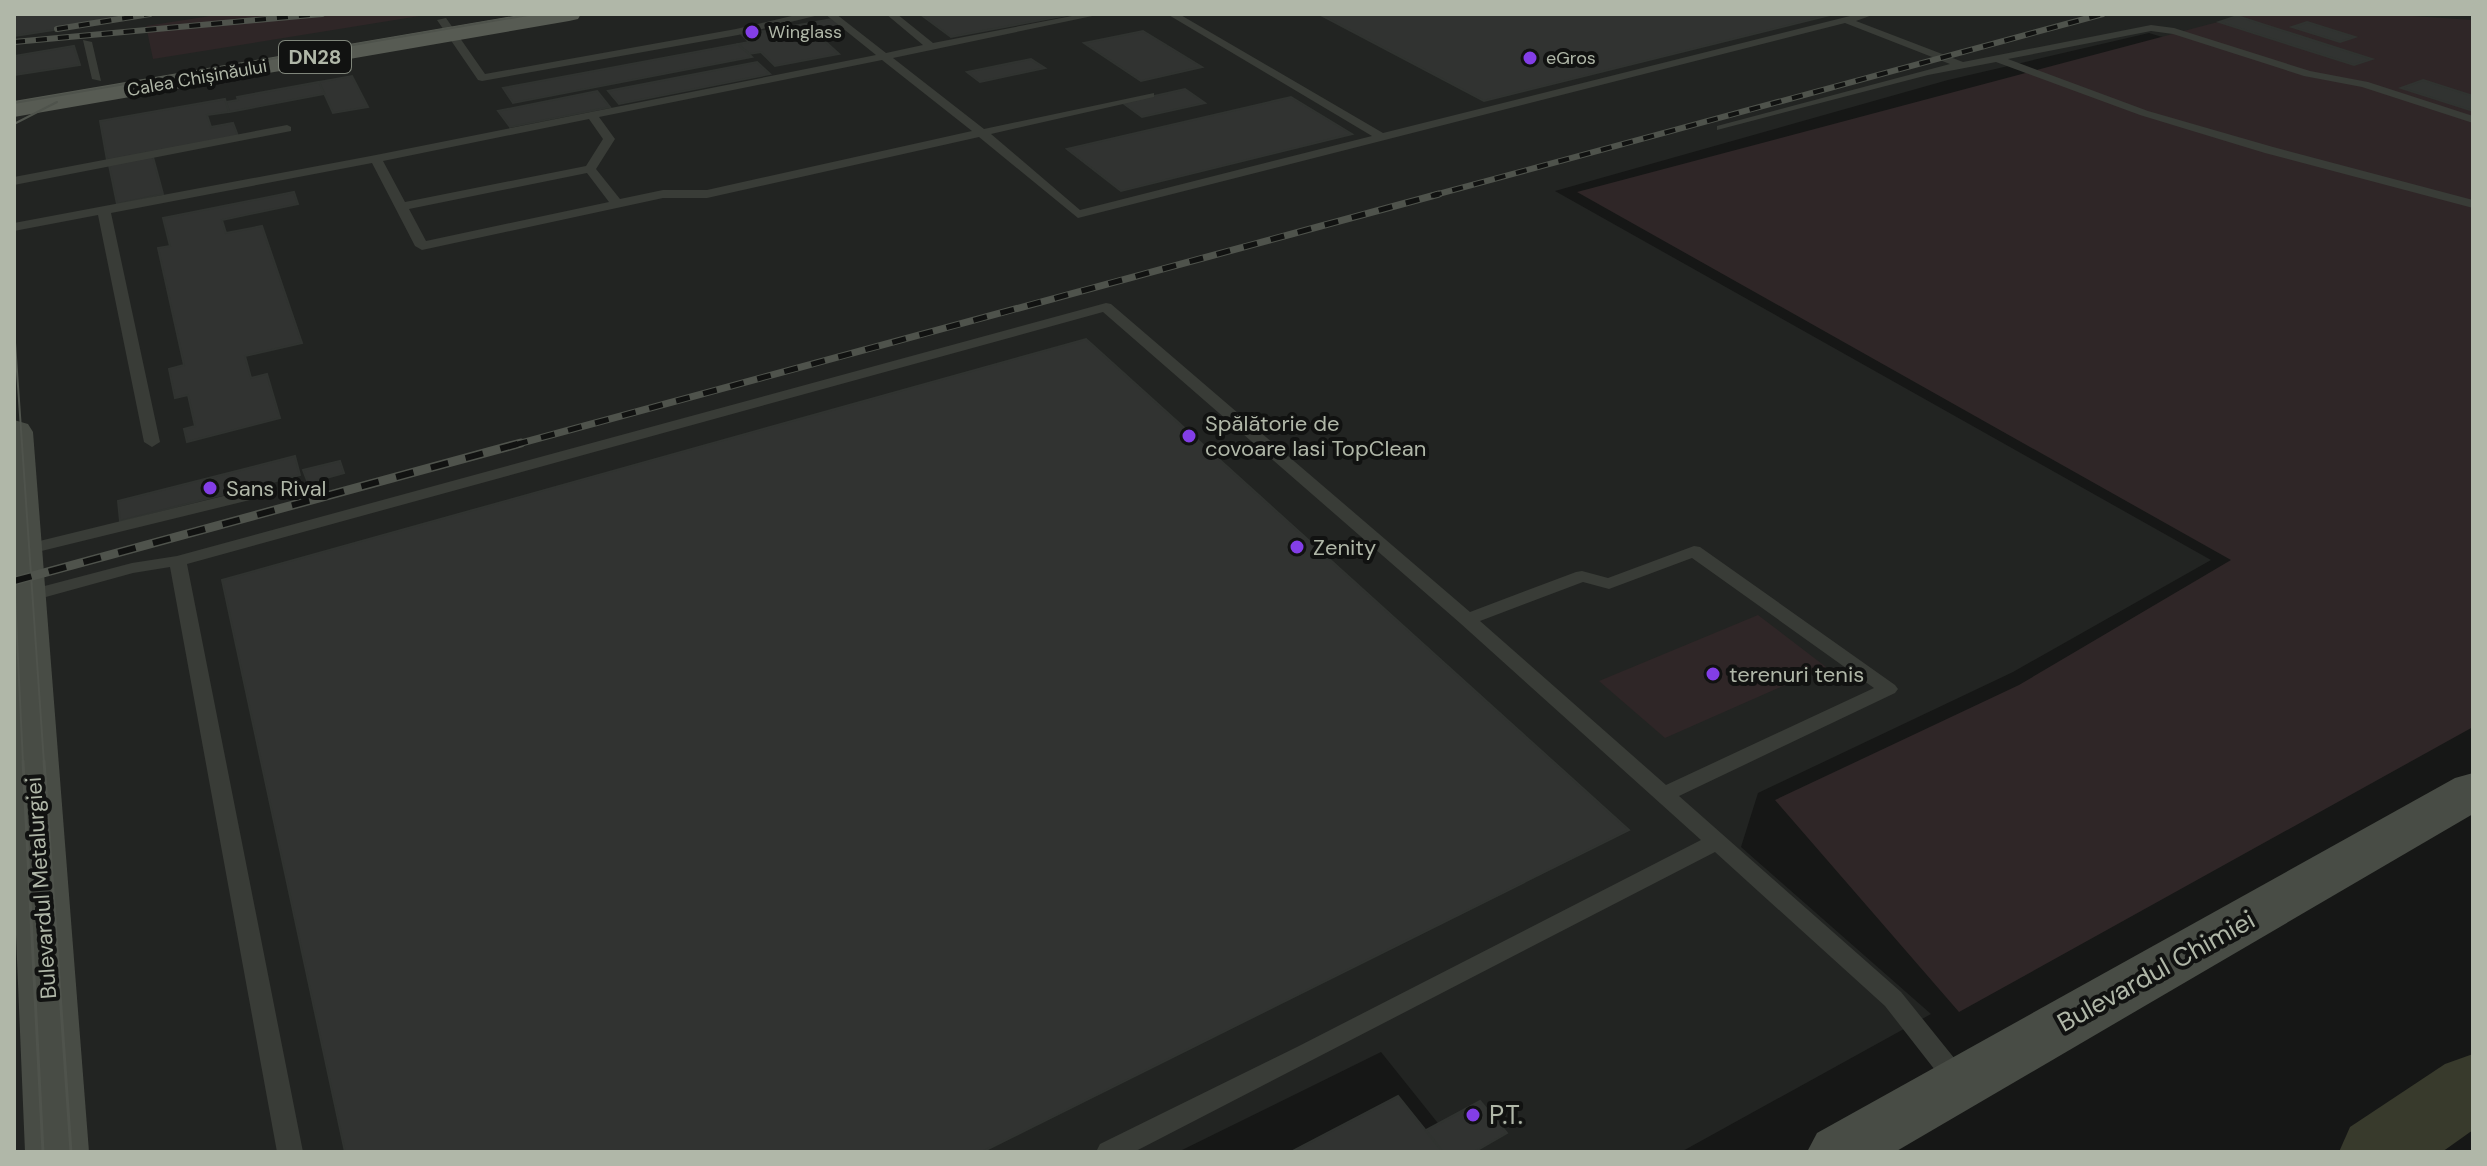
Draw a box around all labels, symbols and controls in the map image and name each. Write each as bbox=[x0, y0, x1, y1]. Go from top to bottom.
place label: Winglass bbox=[768, 20, 842, 44]
marker: Winglass bbox=[743, 23, 761, 41]
road number: DN28 bbox=[279, 41, 351, 73]
place label: eGros bbox=[1546, 46, 1596, 70]
marker: eGros bbox=[1521, 49, 1539, 67]
street label: Calea Chișinăului bbox=[125, 54, 269, 102]
place label: Spălătorie de covoare Iasi TopClean bbox=[1205, 409, 1426, 463]
marker: Spălătorie de covoare Iasi TopClean bbox=[1180, 427, 1198, 445]
place label: Sans Rival bbox=[226, 474, 327, 503]
marker: Sans Rival bbox=[201, 479, 219, 497]
place label: Zenity bbox=[1313, 533, 1376, 562]
marker: Zenity bbox=[1288, 538, 1306, 556]
place label: terenuri tenis bbox=[1729, 660, 1864, 689]
marker: terenuri tenis bbox=[1704, 665, 1722, 683]
street label: Bulevardul Metalurgiei bbox=[19, 776, 63, 1000]
street label: Bulevardul Chimiei bbox=[2051, 903, 2261, 1039]
place label: P.T. bbox=[1489, 1098, 1523, 1132]
marker: P.T. bbox=[1464, 1106, 1482, 1124]

